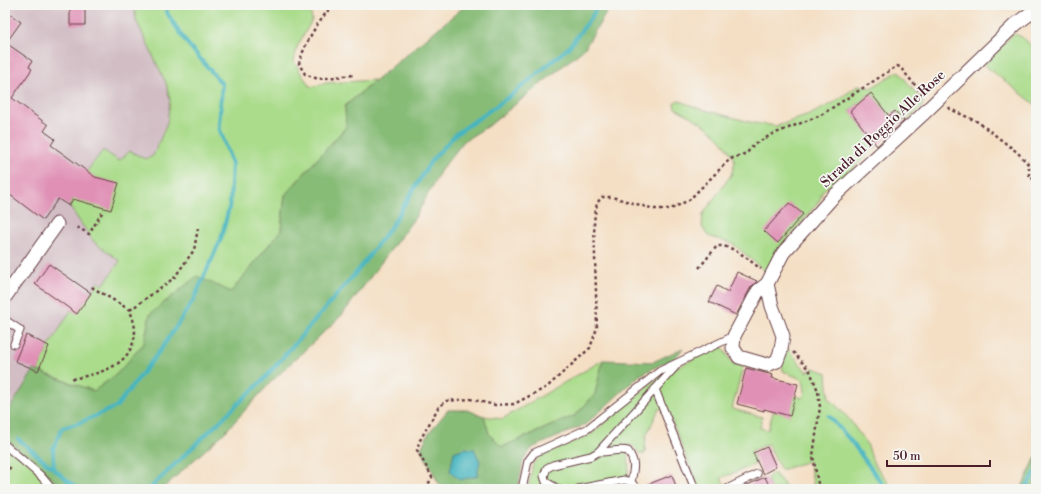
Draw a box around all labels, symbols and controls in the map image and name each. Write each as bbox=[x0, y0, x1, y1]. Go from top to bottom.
street label: Strada di Poggio Alle Rose bbox=[817, 66, 949, 192]
scale bar bbox=[887, 442, 990, 468]
text: 50 m bbox=[893, 449, 921, 464]

